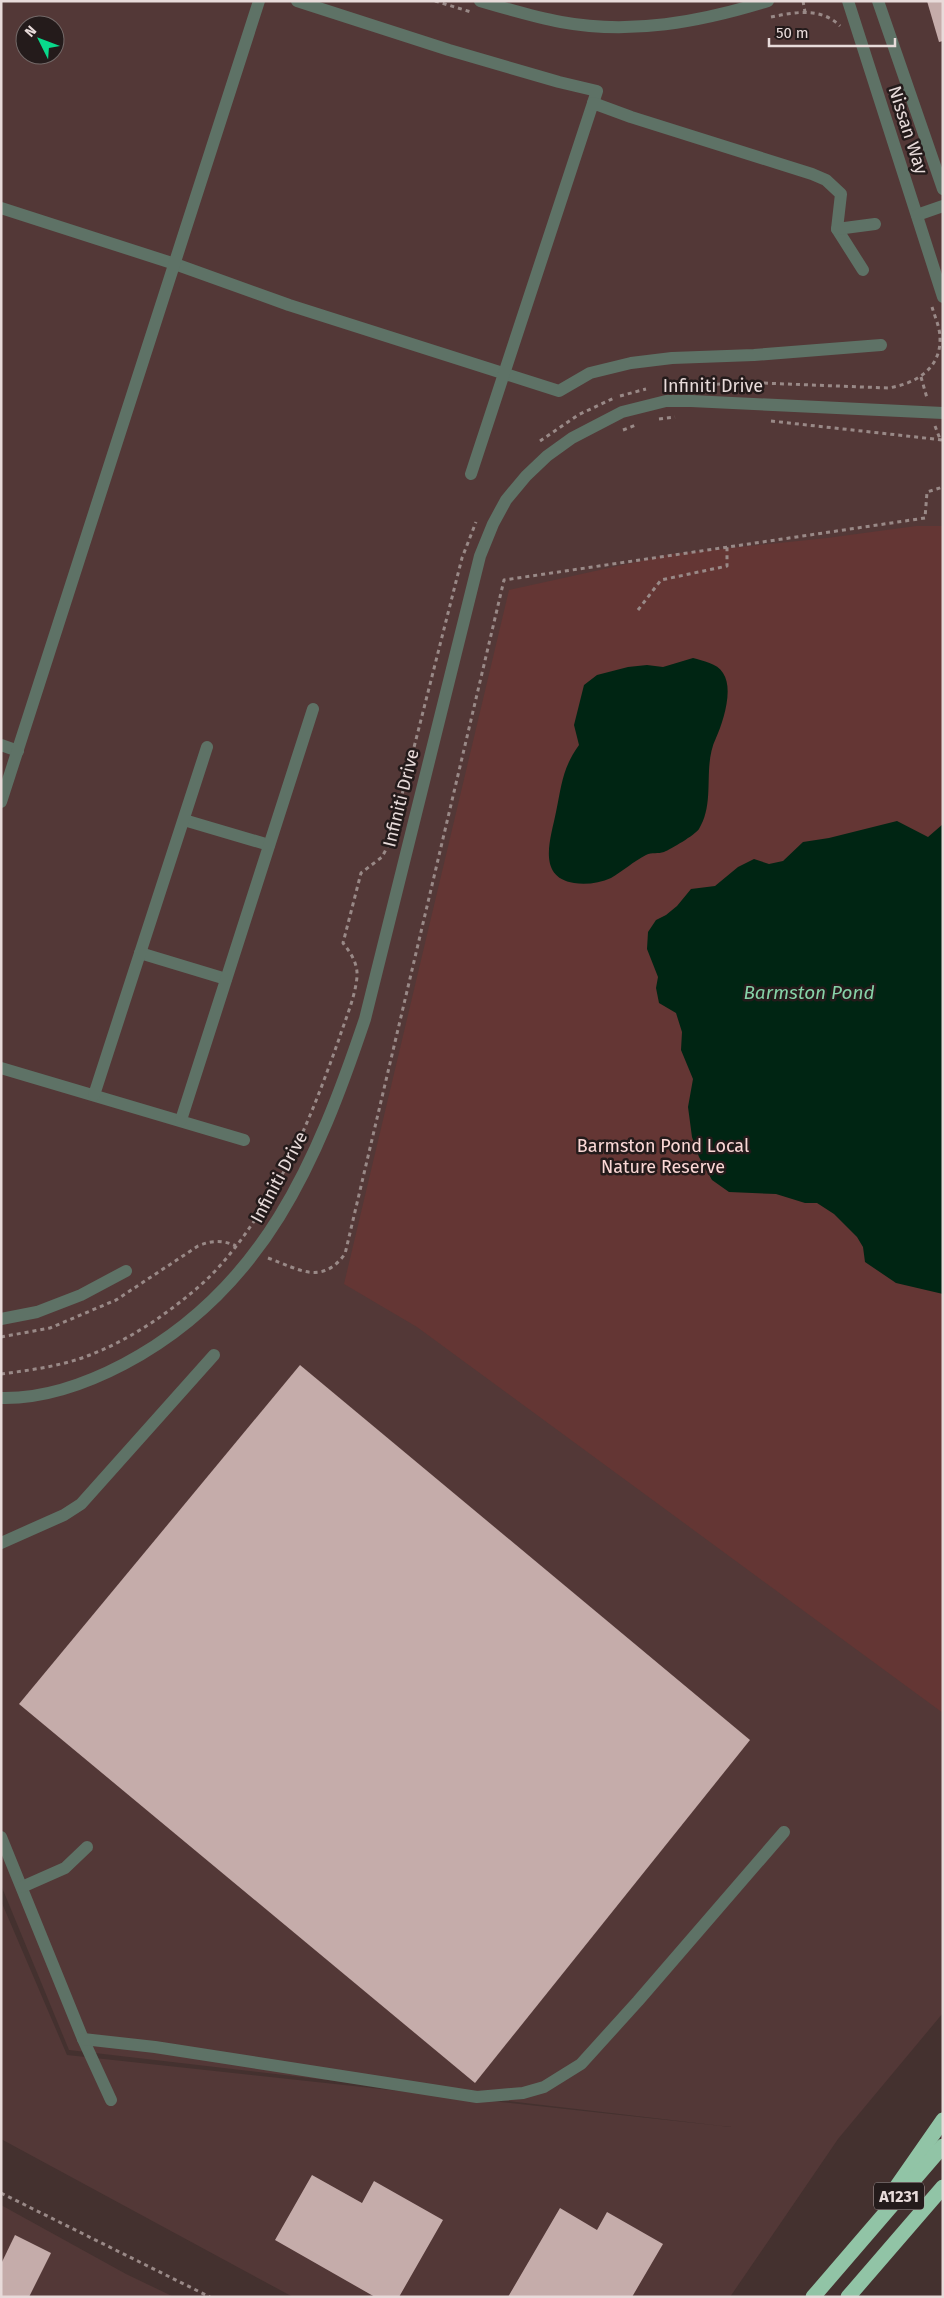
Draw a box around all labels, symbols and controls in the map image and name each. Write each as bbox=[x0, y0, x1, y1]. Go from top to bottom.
north arrow bbox=[15, 15, 65, 65]
scale bar bbox=[769, 15, 895, 47]
text: N bbox=[21, 22, 40, 41]
text: 50 m bbox=[776, 24, 809, 42]
street label: Nissan Way bbox=[883, 83, 933, 177]
street label: Infiniti Drive bbox=[663, 375, 763, 397]
street label: Infiniti Drive bbox=[378, 747, 424, 849]
water label: Barmston Pond bbox=[743, 981, 875, 1004]
street label: Infiniti Drive bbox=[246, 1128, 312, 1226]
park label: Barmston Pond Local Nature Reserve bbox=[577, 1135, 749, 1178]
road number: A1231 bbox=[874, 2182, 924, 2210]

